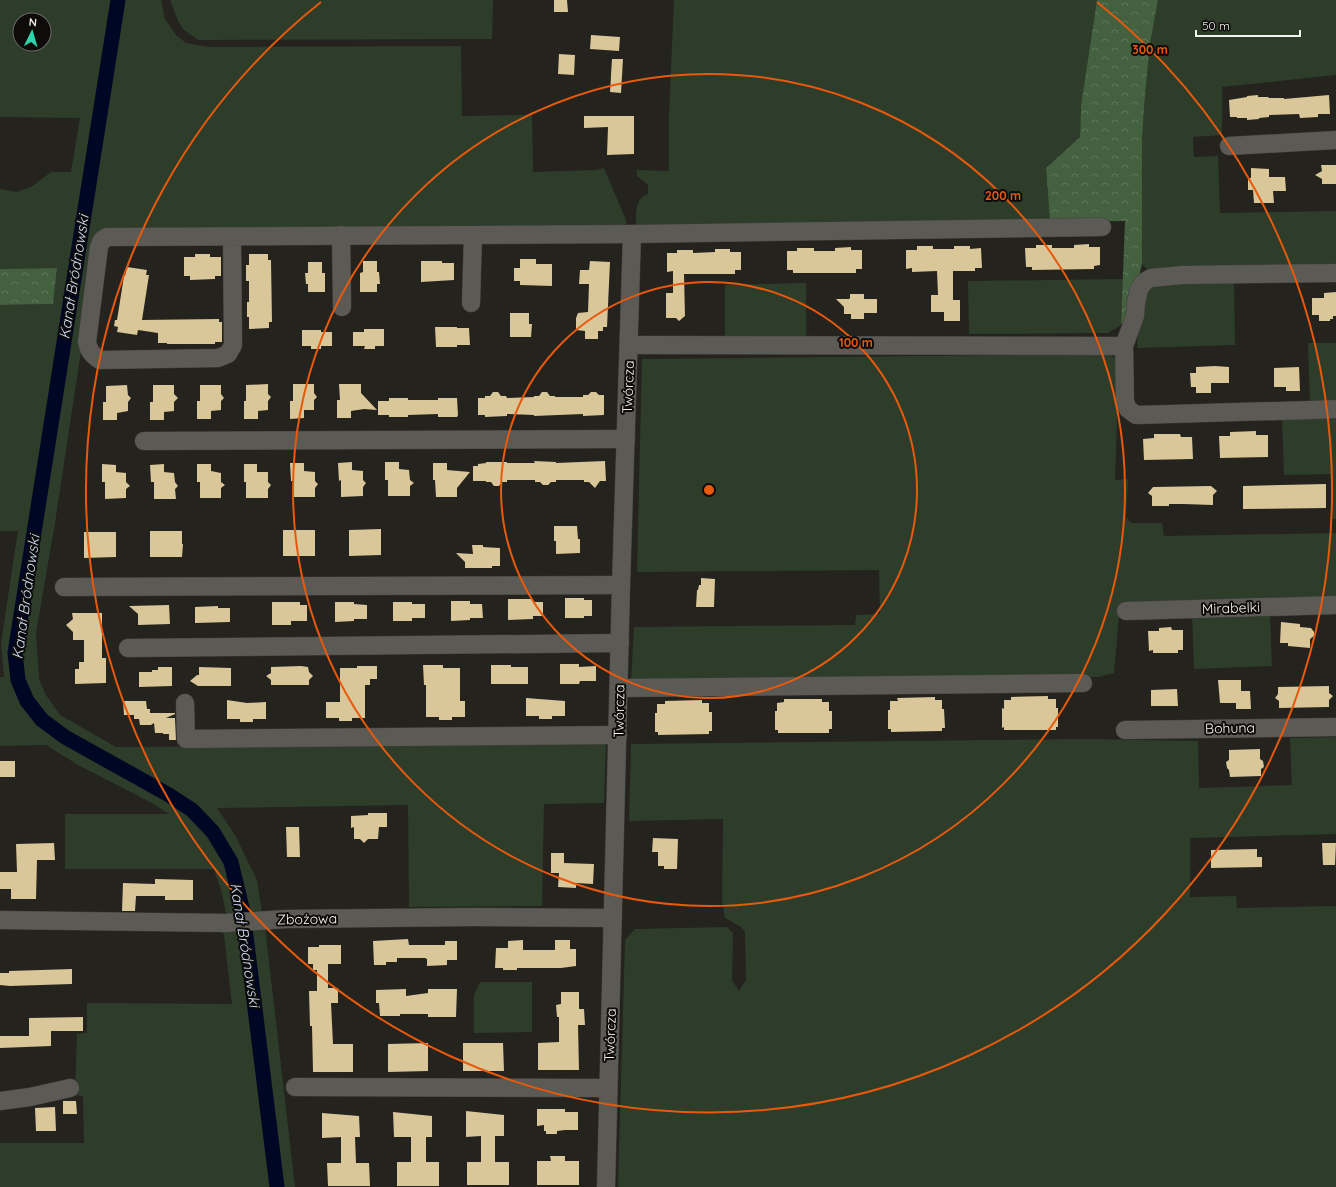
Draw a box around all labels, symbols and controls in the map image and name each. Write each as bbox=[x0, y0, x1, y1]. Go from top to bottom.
north arrow bbox=[12, 12, 52, 52]
scale bar bbox=[1196, 12, 1300, 38]
text: N bbox=[28, 15, 38, 29]
text: 50 m bbox=[1202, 18, 1230, 33]
text: 300 m bbox=[1132, 42, 1168, 57]
text: 200 m bbox=[985, 188, 1021, 203]
water label: Kanał Bródnowski bbox=[54, 212, 93, 340]
text: 100 m bbox=[839, 335, 873, 350]
street label: Twórcza bbox=[618, 360, 638, 414]
centre of rings bbox=[702, 483, 716, 497]
water label: Kanał Bródnowski bbox=[7, 532, 44, 660]
street label: Mirabelki bbox=[1202, 598, 1260, 618]
street label: Twórcza bbox=[610, 684, 628, 738]
street label: Bohuna bbox=[1205, 719, 1255, 737]
water label: Kanał Bródnowski bbox=[226, 881, 265, 1010]
street label: Zbożowa bbox=[277, 909, 337, 929]
street label: Twórcza bbox=[600, 1008, 620, 1062]

